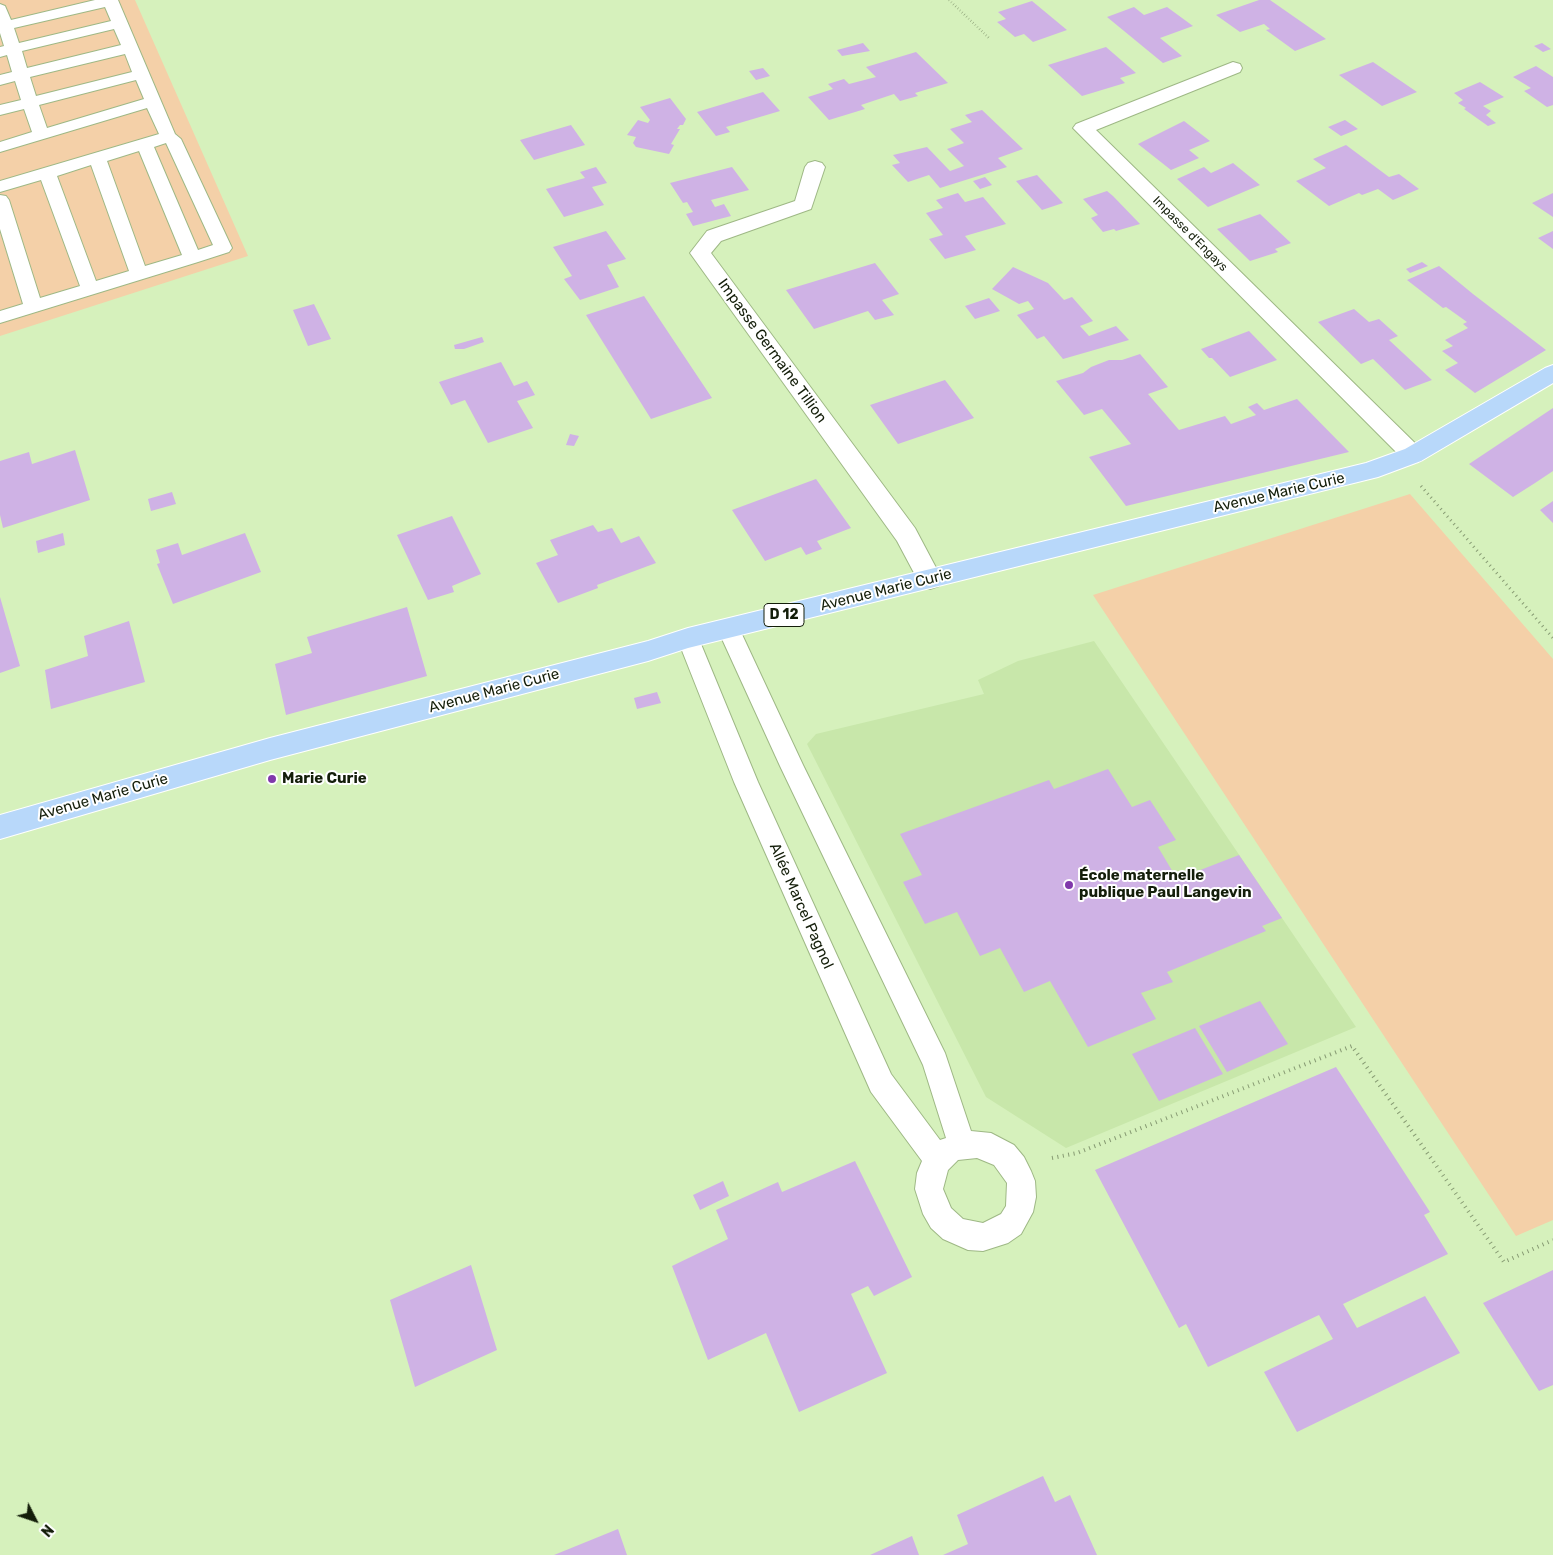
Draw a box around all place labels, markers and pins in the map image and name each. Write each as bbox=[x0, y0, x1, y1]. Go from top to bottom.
place label: Marie Curie bbox=[282, 770, 367, 788]
marker: Marie Curie bbox=[266, 773, 278, 785]
place label: École maternelle publique Paul Langevin bbox=[1079, 867, 1252, 902]
marker: École maternelle publique Paul Langevin bbox=[1063, 879, 1075, 891]

